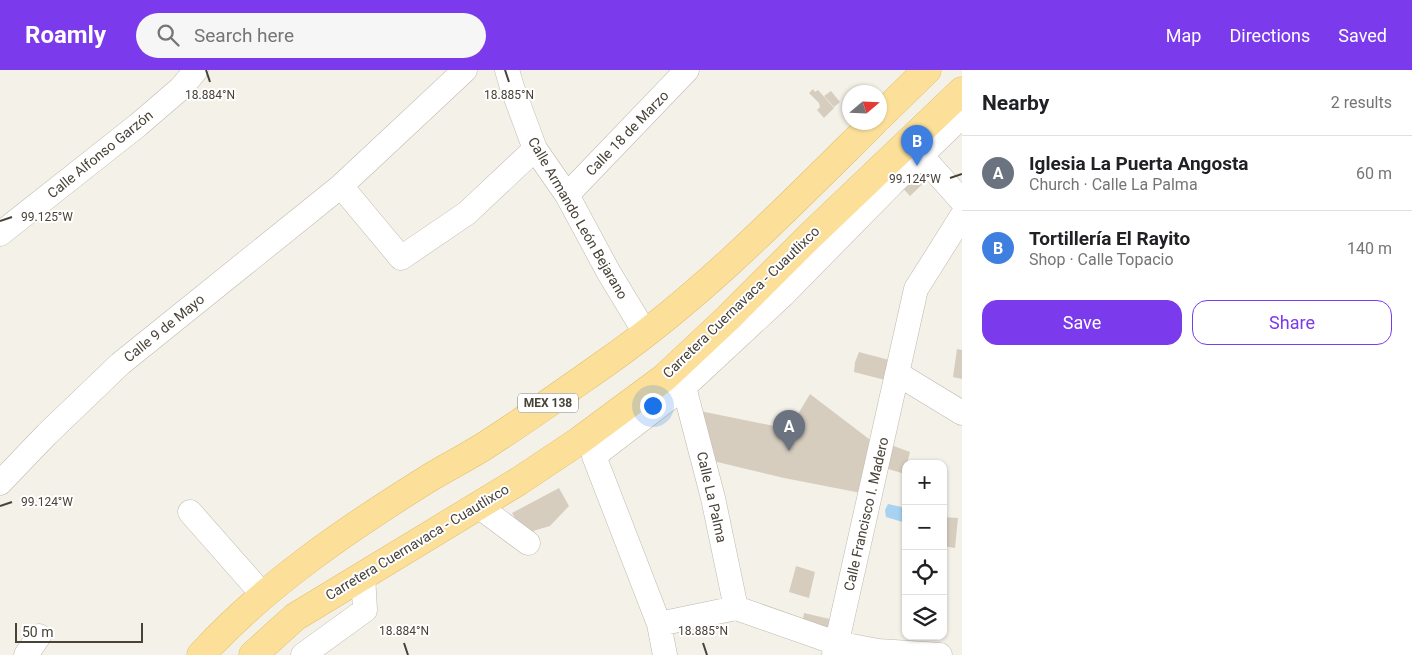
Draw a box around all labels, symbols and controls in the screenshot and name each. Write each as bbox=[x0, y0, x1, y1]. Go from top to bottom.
search box bbox=[136, 13, 486, 58]
text: Roamly bbox=[25, 21, 106, 49]
icon: search bbox=[154, 21, 182, 49]
text: Search here bbox=[194, 24, 294, 47]
text: Map bbox=[1166, 25, 1201, 46]
text: Directions bbox=[1229, 25, 1310, 46]
text: Saved bbox=[1338, 25, 1387, 46]
north arrow bbox=[842, 85, 887, 130]
street label: Calle 18 de Marzo bbox=[582, 87, 672, 179]
text: 18.884°N bbox=[185, 88, 235, 102]
text: 18.885°N bbox=[484, 88, 534, 102]
text: Nearby bbox=[982, 91, 1049, 115]
text: 2 results bbox=[1331, 93, 1392, 112]
street label: Calle Alfonso Garzón bbox=[44, 107, 156, 201]
pin: B bbox=[901, 125, 933, 166]
street label: Calle Armando León Bejarano bbox=[525, 134, 631, 302]
text: Iglesia La Puerta Angosta bbox=[1029, 152, 1249, 175]
text: A bbox=[993, 164, 1003, 183]
text: 60 m bbox=[1356, 164, 1392, 183]
text: 99.124°W bbox=[889, 172, 941, 186]
text: Church · Calle La Palma bbox=[1029, 175, 1198, 194]
text: 99.125°W bbox=[21, 210, 73, 224]
street label: Carretera Cuernavaca - Cuautlixco bbox=[660, 223, 822, 381]
text: Tortillería El Rayito bbox=[1029, 227, 1190, 250]
text: B bbox=[993, 239, 1003, 258]
text: 140 m bbox=[1347, 239, 1392, 258]
text: Shop · Calle Topacio bbox=[1029, 250, 1174, 269]
street label: Calle 9 de Mayo bbox=[121, 291, 207, 365]
button: Save bbox=[982, 300, 1182, 345]
button: Share bbox=[1192, 300, 1392, 345]
road number: MEX 138 bbox=[518, 393, 578, 412]
your location bbox=[640, 393, 666, 419]
pin: A bbox=[773, 410, 805, 451]
street label: Calle Francisco I. Madero bbox=[841, 436, 891, 592]
street label: Calle La Palma bbox=[694, 450, 730, 544]
map controls bbox=[902, 460, 947, 640]
button: + bbox=[902, 460, 947, 505]
street label: Carretera Cuernavaca - Cuautlixco bbox=[322, 481, 512, 603]
text: 99.124°W bbox=[21, 495, 73, 509]
button: − bbox=[902, 505, 947, 550]
button: locate bbox=[902, 550, 947, 595]
button: layers bbox=[902, 595, 947, 640]
scale bar bbox=[15, 620, 142, 643]
text: 50 m bbox=[22, 624, 54, 640]
text: 18.884°N bbox=[379, 624, 429, 638]
text: 18.885°N bbox=[678, 624, 728, 638]

